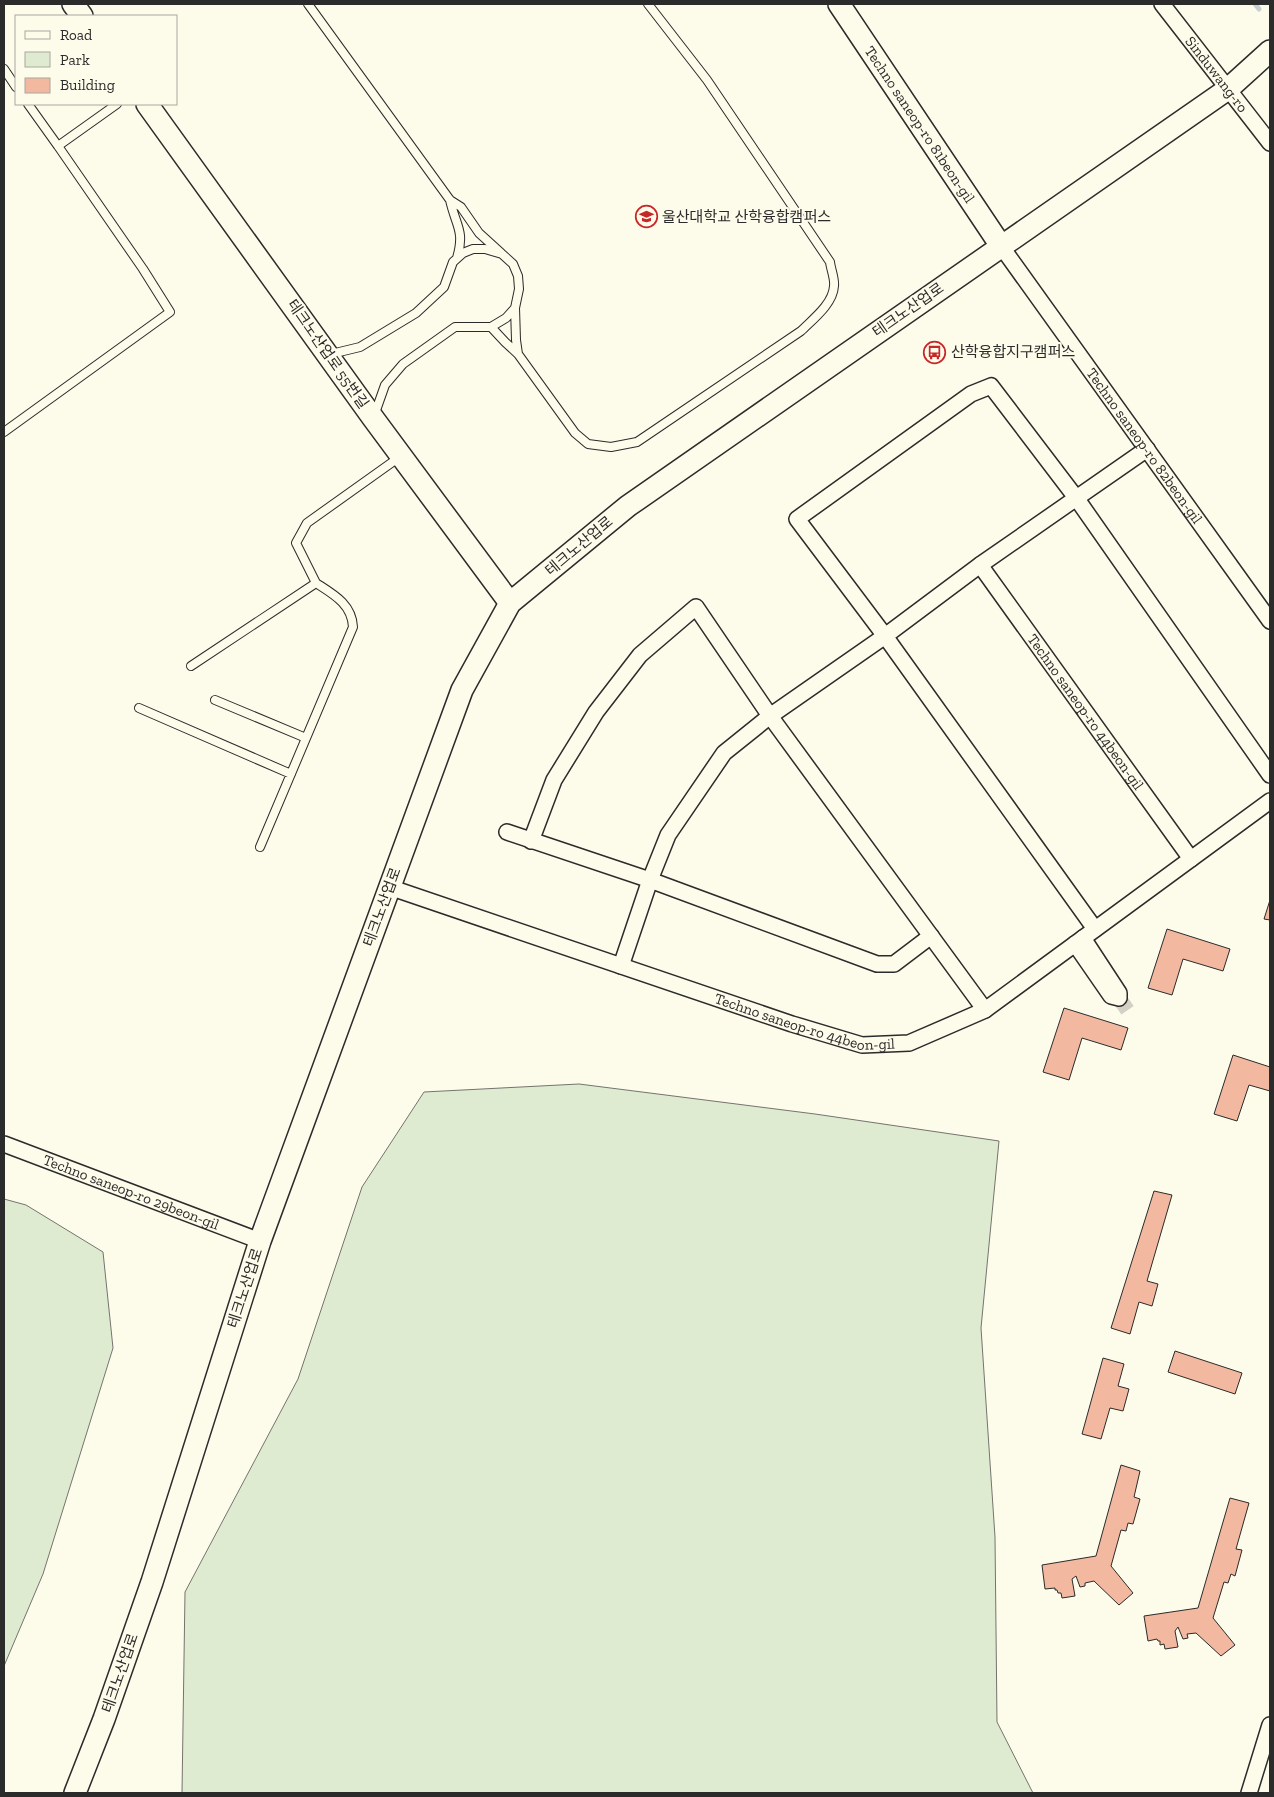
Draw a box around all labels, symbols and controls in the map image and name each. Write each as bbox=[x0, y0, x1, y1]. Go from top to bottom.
legend bbox=[15, 15, 178, 105]
text: Road bbox=[60, 26, 93, 44]
street label: Sinduwang-ro bbox=[1181, 33, 1252, 116]
street label: Techno saneop-ro 81beon-gil bbox=[861, 43, 979, 206]
text: Park bbox=[60, 51, 90, 69]
text: Building bbox=[60, 76, 115, 94]
school or university icon: 울산대학교 산학융합캠퍼스 bbox=[634, 205, 658, 229]
place label: 울산대학교 산학융합캠퍼스 bbox=[662, 208, 831, 226]
street label: 테크노산업로 bbox=[869, 279, 947, 341]
street label: 테크노산업로 55번길 bbox=[284, 296, 372, 412]
bus stop icon: 산학융합지구캠퍼스 bbox=[923, 340, 947, 364]
place label: 산학융합지구캠퍼스 bbox=[951, 343, 1075, 361]
street label: Techno saneop-ro 82beon-gil bbox=[1083, 365, 1206, 527]
street label: 테크노산업로 bbox=[541, 512, 617, 580]
street label: Techno saneop-ro 44beon-gil bbox=[1024, 631, 1147, 793]
street label: 테크노산업로 bbox=[359, 865, 405, 949]
street label: Techno saneop-ro 44beon-gil bbox=[712, 989, 895, 1055]
street label: Techno saneop-ro 29beon-gil bbox=[41, 1151, 222, 1234]
street label: 테크노산업로 bbox=[224, 1246, 266, 1330]
street label: 테크노산업로 bbox=[98, 1631, 142, 1715]

